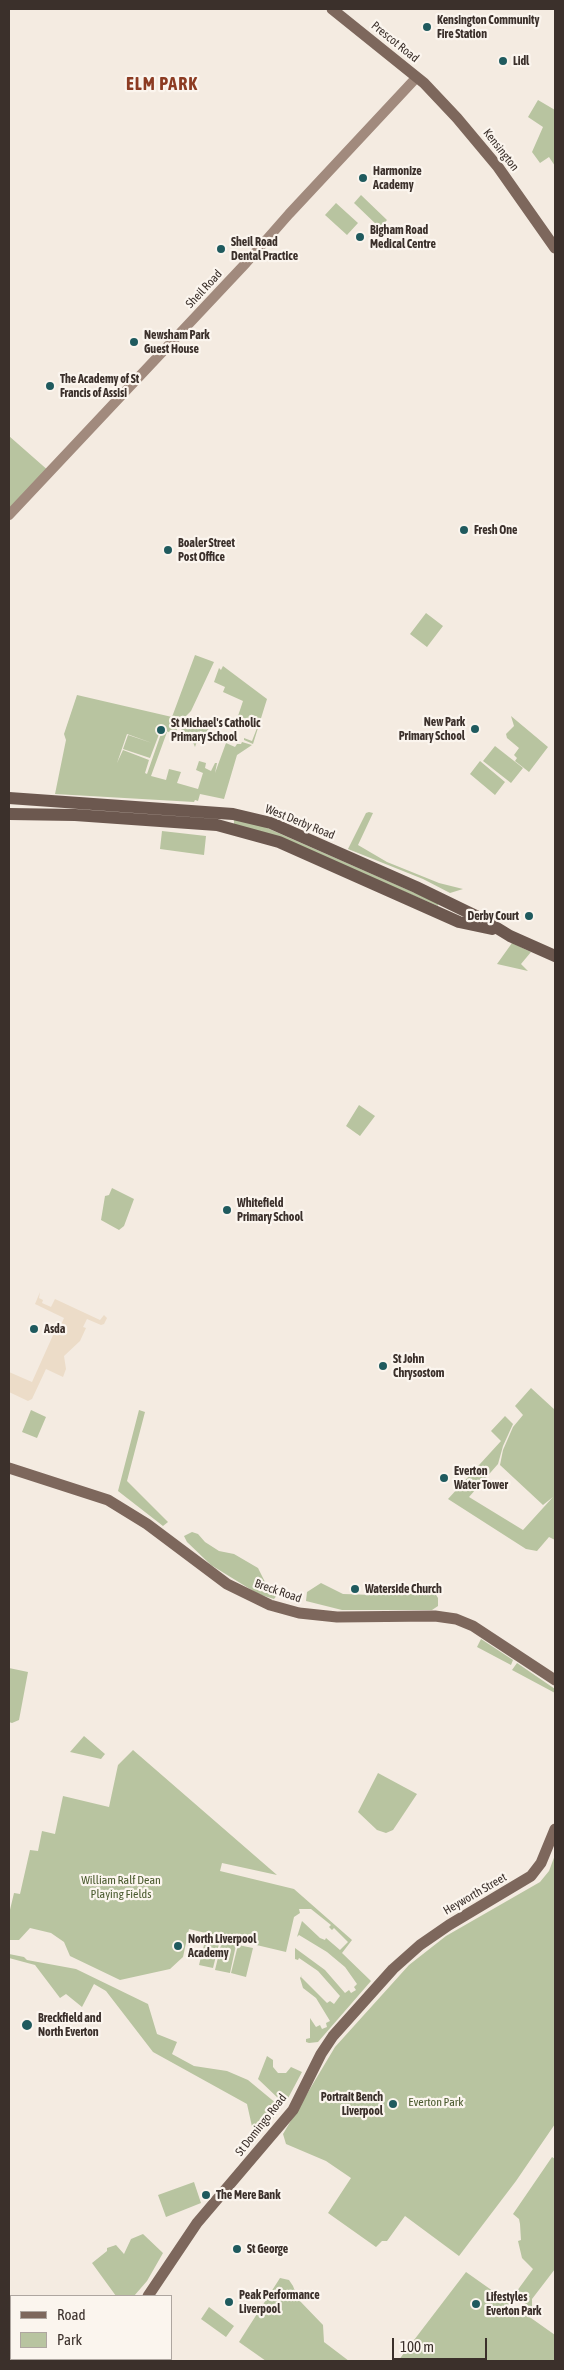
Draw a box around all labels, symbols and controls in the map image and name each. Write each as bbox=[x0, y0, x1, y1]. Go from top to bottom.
place label: Kensington Community Fire Station bbox=[437, 13, 539, 41]
street label: Prescot Road bbox=[368, 18, 422, 66]
marker: Kensington Community Fire Station bbox=[421, 21, 433, 33]
place label: Lidl bbox=[513, 54, 529, 68]
marker: Lidl bbox=[497, 55, 509, 67]
district label: ELM PARK bbox=[125, 73, 199, 95]
street label: Kensington bbox=[480, 126, 522, 174]
place label: Harmonize Academy bbox=[373, 164, 422, 192]
marker: Harmonize Academy bbox=[357, 172, 369, 184]
place label: Bigham Road Medical Centre bbox=[370, 223, 436, 251]
marker: Bigham Road Medical Centre bbox=[354, 231, 366, 243]
place label: Sheil Road Dental Practice bbox=[231, 235, 298, 263]
marker: Sheil Road Dental Practice bbox=[215, 243, 227, 255]
street label: Sheil Road bbox=[183, 267, 225, 311]
place label: Newsham Park Guest House bbox=[144, 328, 210, 356]
marker: Newsham Park Guest House bbox=[128, 336, 140, 348]
place label: The Academy of St Francis of Assisi bbox=[60, 372, 139, 400]
marker: The Academy of St Francis of Assisi bbox=[44, 380, 56, 392]
place label: Fresh One bbox=[474, 523, 518, 537]
marker: Fresh One bbox=[458, 524, 470, 536]
place label: Boaler Street Post Office bbox=[178, 536, 235, 564]
marker: Boaler Street Post Office bbox=[162, 544, 174, 556]
place label: New Park Primary School bbox=[399, 715, 465, 743]
place label: St Michael's Catholic Primary School bbox=[171, 716, 261, 744]
marker: New Park Primary School bbox=[469, 723, 481, 735]
marker: St Michael's Catholic Primary School bbox=[155, 724, 167, 736]
street label: West Derby Road bbox=[263, 801, 337, 843]
place label: Derby Court bbox=[467, 909, 519, 923]
marker: Derby Court bbox=[523, 910, 535, 922]
place label: Whitefield Primary School bbox=[237, 1196, 303, 1224]
marker: Whitefield Primary School bbox=[221, 1204, 233, 1216]
place label: Asda bbox=[44, 1322, 65, 1336]
marker: Asda bbox=[28, 1323, 40, 1335]
place label: St John Chrysostom bbox=[393, 1352, 444, 1380]
marker: St John Chrysostom bbox=[377, 1360, 389, 1372]
place label: Everton Water Tower bbox=[454, 1464, 508, 1492]
marker: Everton Water Tower bbox=[438, 1472, 450, 1484]
street label: Breck Road bbox=[253, 1576, 303, 1606]
place label: Waterside Church bbox=[365, 1582, 442, 1596]
marker: Waterside Church bbox=[349, 1583, 361, 1595]
street label: Heyworth Street bbox=[441, 1870, 509, 1918]
park label: William Ralf Dean Playing Fields bbox=[81, 1873, 161, 1901]
place label: North Liverpool Academy bbox=[188, 1932, 256, 1960]
marker: North Liverpool Academy bbox=[172, 1940, 184, 1952]
place label: Breckfield and North Everton bbox=[38, 2011, 101, 2039]
marker: Breckfield and North Everton bbox=[20, 2018, 34, 2032]
place label: Portrait Bench Liverpool bbox=[321, 2090, 383, 2118]
street label: St Domingo Road bbox=[232, 2091, 290, 2159]
park label: Everton Park bbox=[408, 2095, 464, 2109]
marker: Portrait Bench Liverpool bbox=[387, 2098, 399, 2110]
place label: The Mere Bank bbox=[216, 2188, 280, 2202]
marker: The Mere Bank bbox=[200, 2189, 212, 2201]
place label: St George bbox=[247, 2242, 288, 2256]
marker: St George bbox=[231, 2243, 243, 2255]
place label: Peak Performance Liverpool bbox=[239, 2288, 320, 2316]
place label: Lifestyles Everton Park bbox=[486, 2290, 541, 2318]
legend bbox=[10, 2295, 172, 2360]
marker: Peak Performance Liverpool bbox=[223, 2296, 235, 2308]
marker: Lifestyles Everton Park bbox=[470, 2298, 482, 2310]
text: Road bbox=[57, 2306, 86, 2323]
scale bar bbox=[394, 2328, 489, 2360]
text: Park bbox=[57, 2331, 82, 2348]
text: 100 m bbox=[400, 2338, 434, 2355]

